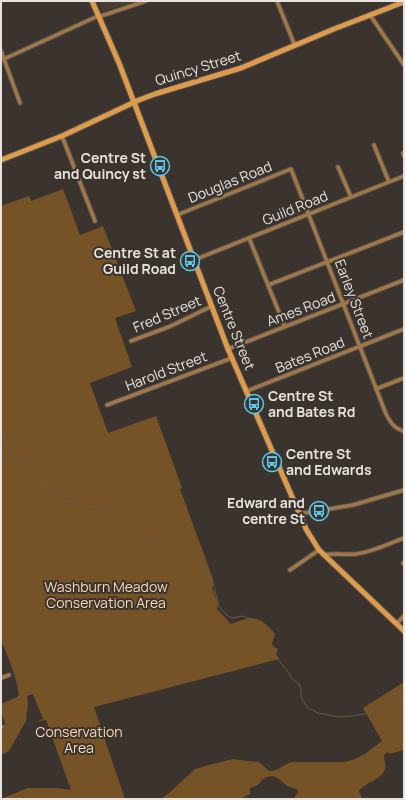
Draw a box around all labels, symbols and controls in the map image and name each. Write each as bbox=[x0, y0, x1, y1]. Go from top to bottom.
street label: Quincy Street bbox=[153, 45, 243, 90]
place label: Centre St and Quincy st bbox=[54, 148, 146, 183]
bus stop icon: Centre St and Quincy st bbox=[149, 155, 171, 177]
street label: Douglas Road bbox=[185, 156, 274, 207]
street label: Guild Road bbox=[259, 186, 330, 229]
place label: Centre St at Guild Road bbox=[94, 243, 176, 278]
bus stop icon: Centre St at Guild Road bbox=[179, 250, 201, 272]
street label: Earley Street bbox=[331, 256, 378, 342]
street label: Centre Street bbox=[209, 283, 260, 373]
street label: Ames Road bbox=[264, 287, 338, 330]
street label: Fred Street bbox=[130, 291, 204, 336]
street label: Bates Road bbox=[272, 332, 347, 377]
street label: Harold Street bbox=[122, 346, 210, 395]
place label: Centre St and Bates Rd bbox=[268, 386, 355, 421]
bus stop icon: Centre St and Bates Rd bbox=[243, 393, 265, 415]
place label: Centre St and Edwards bbox=[286, 444, 372, 479]
bus stop icon: Centre St and Edwards bbox=[261, 451, 283, 473]
place label: Edward and centre St bbox=[227, 493, 305, 528]
bus stop icon: Edward and centre St bbox=[308, 500, 330, 522]
park label: Washburn Meadow Conservation Area bbox=[44, 577, 168, 612]
park label: Conservation Area bbox=[35, 722, 123, 757]

